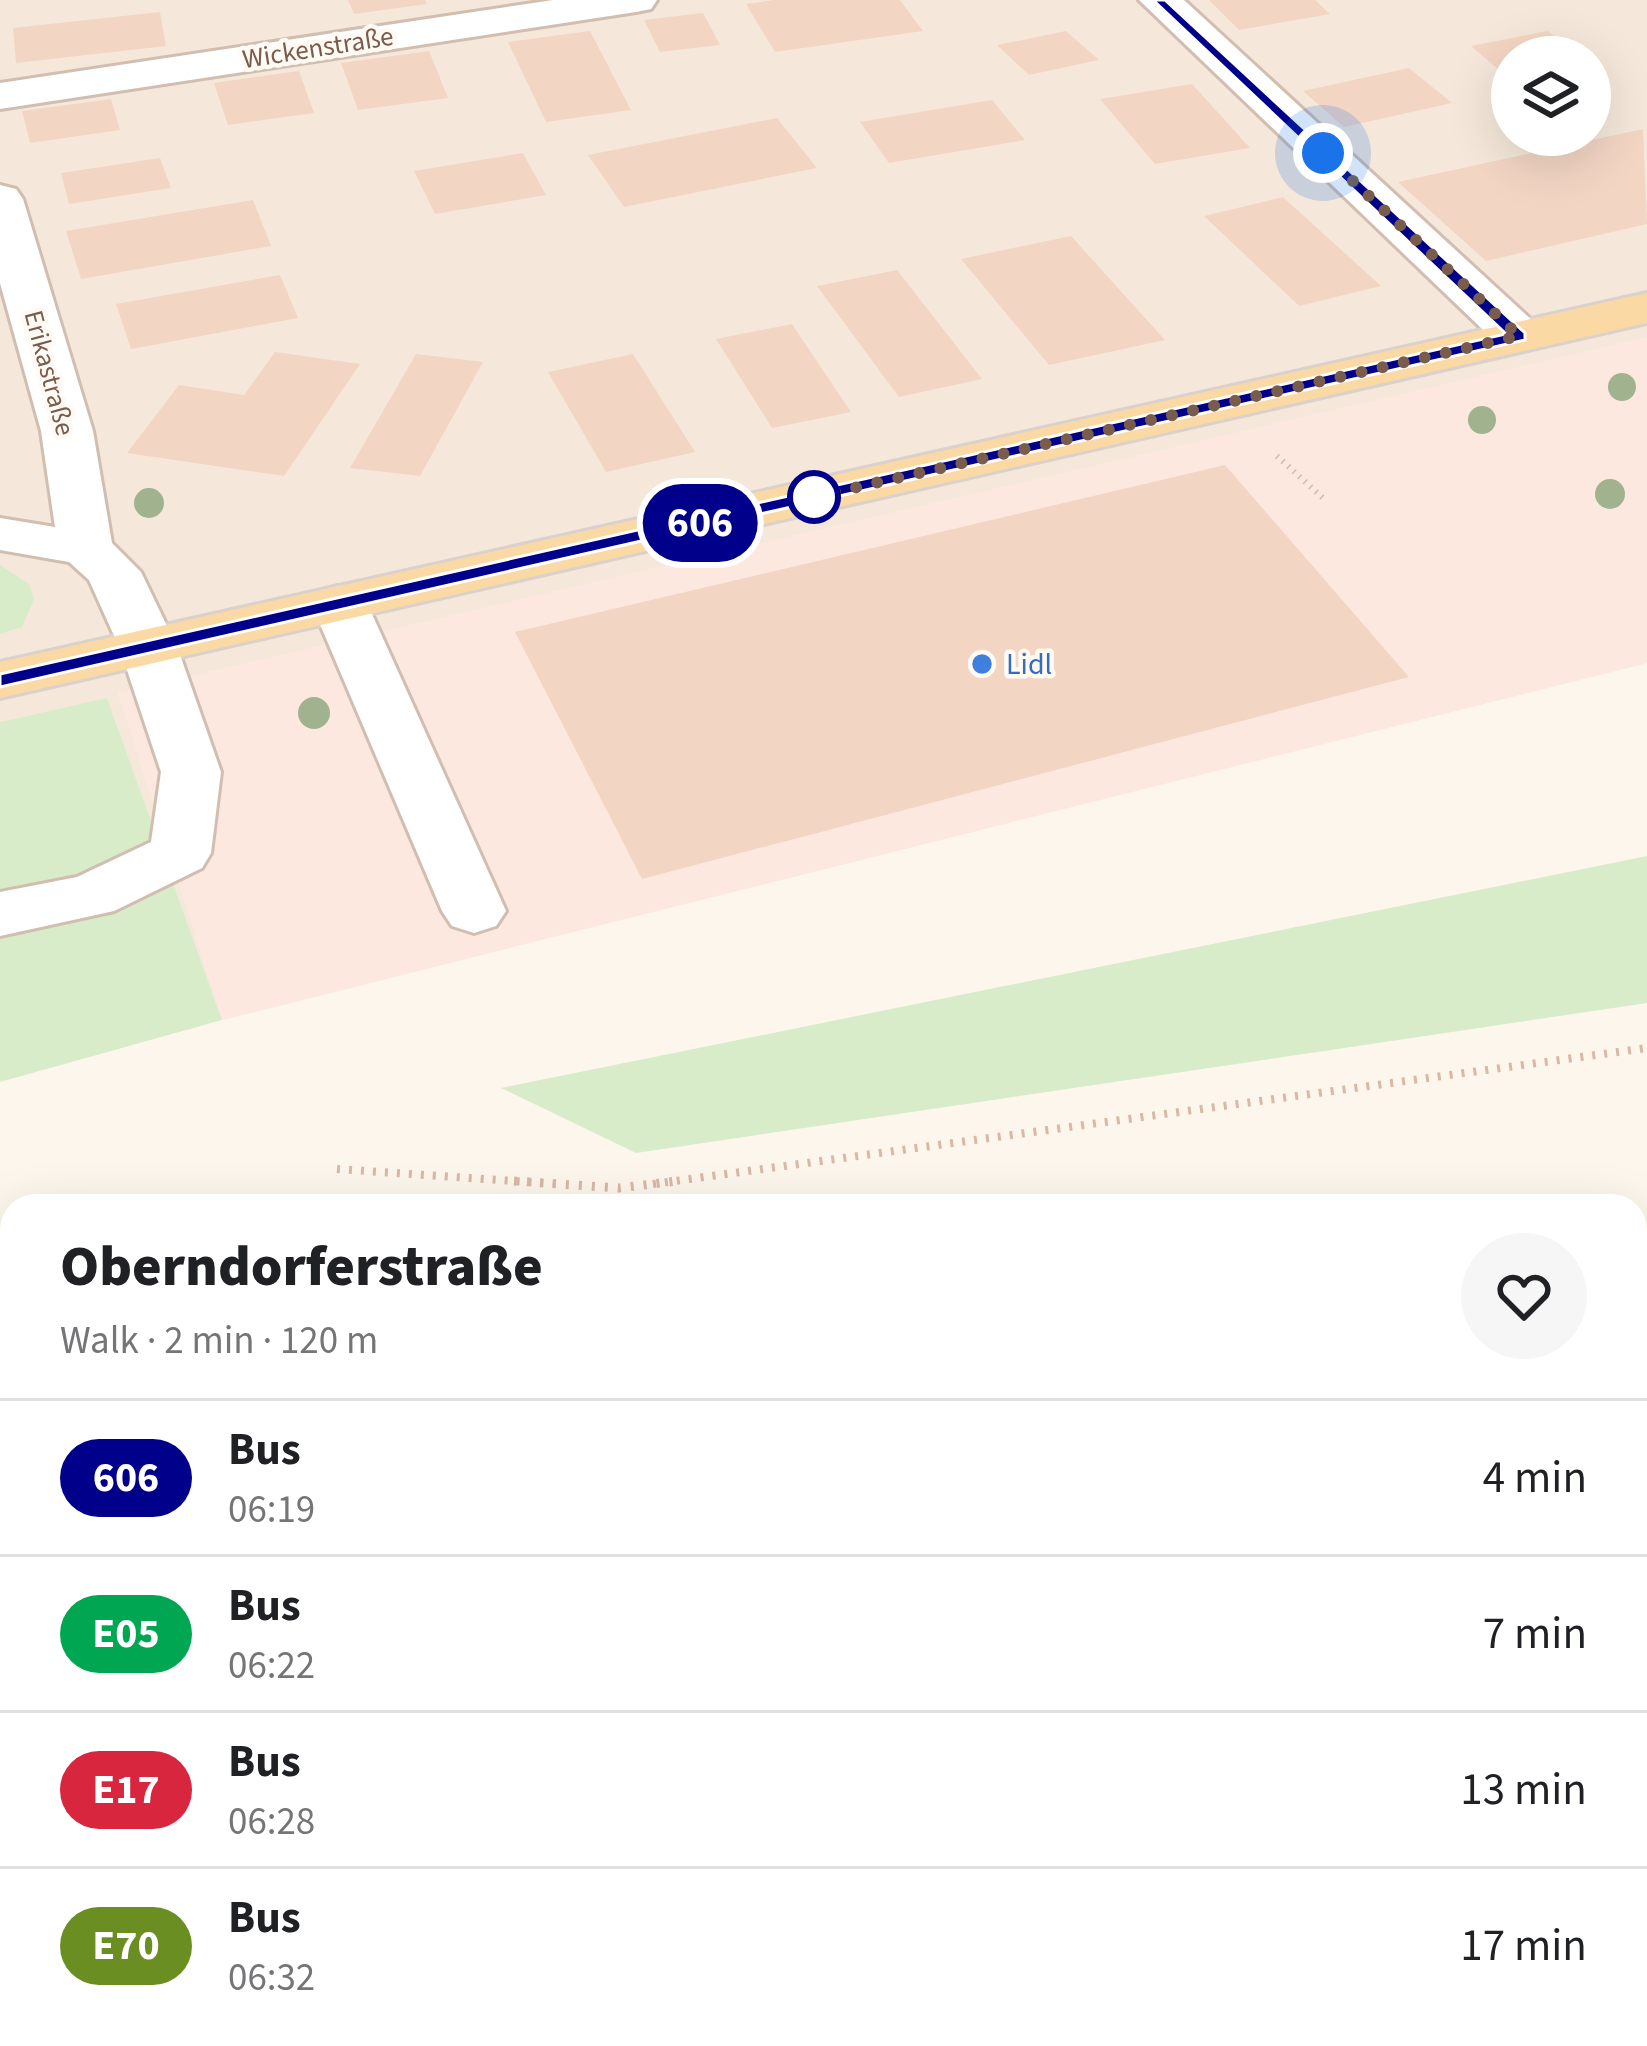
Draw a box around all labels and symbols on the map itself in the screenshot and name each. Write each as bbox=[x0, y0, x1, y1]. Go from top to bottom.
street label: Wickenstraße bbox=[240, 17, 396, 79]
your location bbox=[1293, 123, 1353, 183]
street label: Erikastraße bbox=[14, 306, 84, 440]
unlabelled marker bbox=[789, 472, 839, 522]
line badge: 606 bbox=[631, 484, 769, 562]
place label: Lidl bbox=[1006, 643, 1052, 686]
marker: Lidl bbox=[969, 651, 995, 677]

